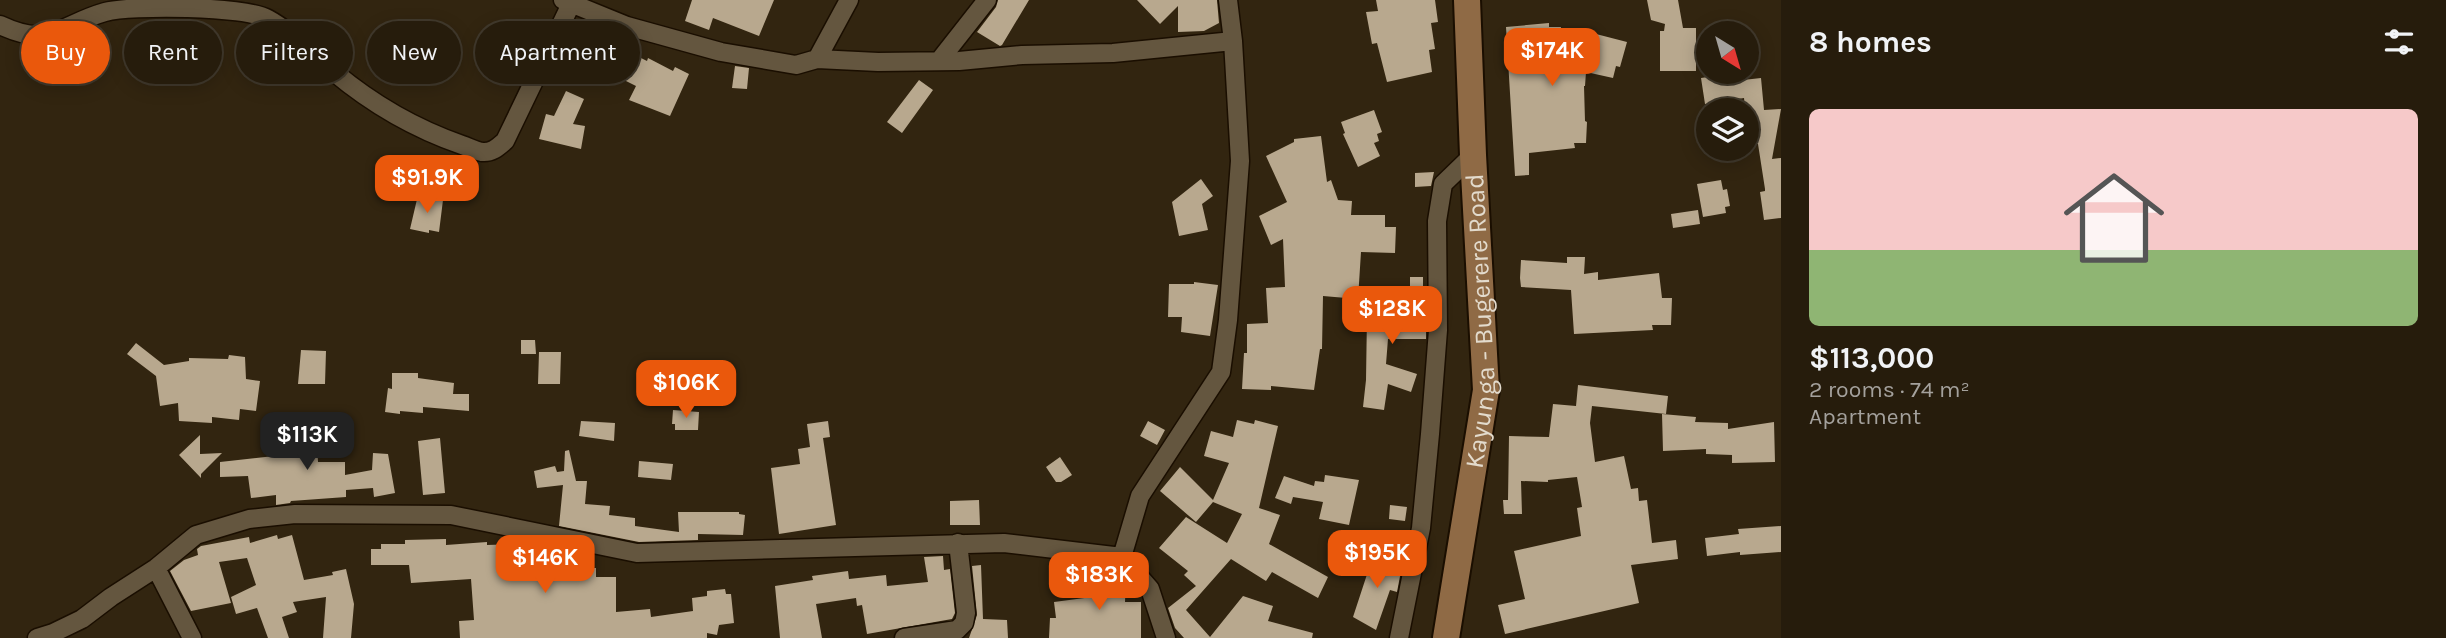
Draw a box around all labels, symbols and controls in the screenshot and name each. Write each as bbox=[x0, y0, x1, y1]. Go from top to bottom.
chip: Buy bbox=[21, 21, 110, 84]
chip: Rent bbox=[124, 21, 222, 84]
chip: Filters bbox=[236, 21, 353, 84]
chip: New bbox=[367, 21, 461, 84]
chip: Apartment bbox=[475, 21, 640, 84]
north arrow bbox=[1696, 21, 1759, 84]
map controls bbox=[1696, 21, 1759, 161]
icon: filters bbox=[2380, 23, 2418, 61]
text: 8 homes bbox=[1809, 24, 1932, 60]
pin: $174K bbox=[1503, 28, 1601, 88]
text: $174K bbox=[1520, 37, 1584, 64]
button: layers bbox=[1696, 98, 1759, 161]
icon: home bbox=[2051, 155, 2177, 281]
pin: $91.9K bbox=[370, 156, 484, 215]
text: $91.9K bbox=[391, 164, 463, 191]
street label: Kayunga - Bugerere Road bbox=[1459, 173, 1502, 471]
pin: $128K bbox=[1343, 286, 1441, 346]
text: $128K bbox=[1358, 295, 1426, 322]
text: $113,000 bbox=[1809, 340, 1934, 376]
pin: $106K bbox=[637, 360, 735, 420]
text: $106K bbox=[652, 369, 720, 396]
text: 2 rooms · 74 m² bbox=[1809, 376, 1970, 403]
text: Apartment bbox=[1809, 403, 1921, 430]
pin: $113K bbox=[258, 412, 356, 472]
text: $113K bbox=[276, 421, 338, 448]
pin: $195K bbox=[1328, 530, 1426, 590]
pin: $146K bbox=[496, 536, 594, 595]
text: $195K bbox=[1344, 539, 1410, 566]
text: $146K bbox=[512, 544, 578, 571]
pin: $183K bbox=[1050, 552, 1148, 612]
text: $183K bbox=[1065, 561, 1133, 588]

